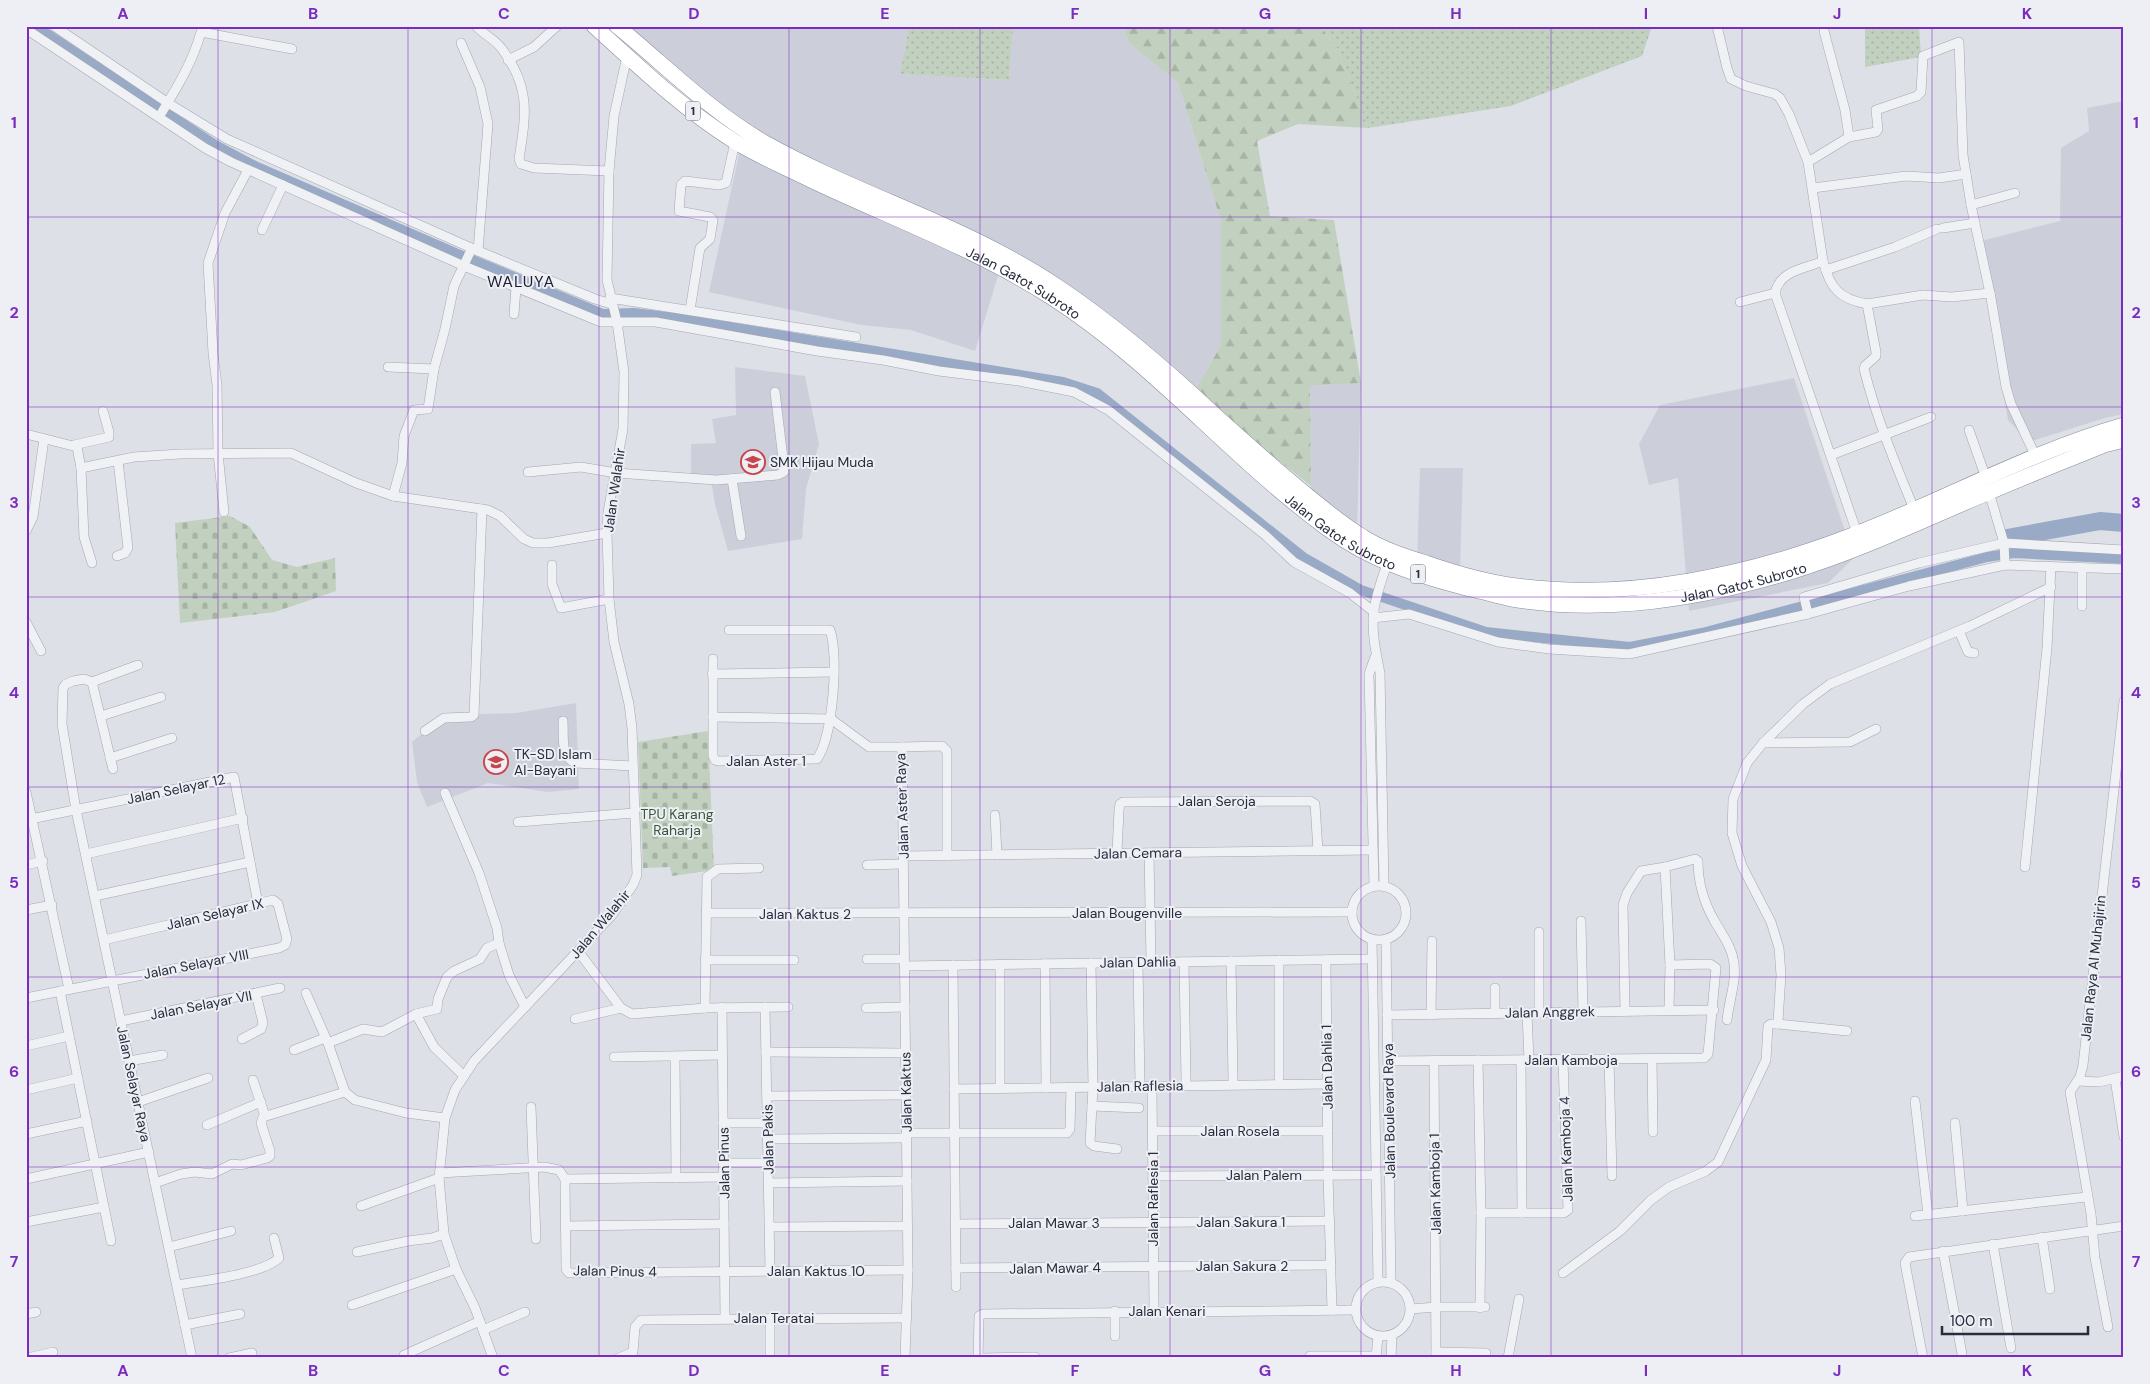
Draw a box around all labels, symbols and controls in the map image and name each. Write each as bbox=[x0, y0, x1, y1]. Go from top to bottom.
text: A bbox=[117, 3, 129, 24]
text: B bbox=[308, 3, 318, 24]
text: C bbox=[498, 3, 510, 24]
text: D bbox=[688, 3, 700, 24]
text: E bbox=[880, 3, 890, 24]
text: F bbox=[1071, 3, 1080, 24]
text: G bbox=[1259, 3, 1271, 24]
text: H bbox=[1450, 3, 1462, 24]
text: I bbox=[1644, 3, 1648, 24]
text: J bbox=[1833, 3, 1841, 24]
text: K bbox=[2022, 3, 2033, 24]
road number: 1 bbox=[686, 102, 700, 120]
text: 1 bbox=[11, 112, 17, 133]
text: 1 bbox=[2133, 112, 2139, 133]
street label: Jalan Gatot Subroto bbox=[963, 243, 1084, 323]
district label: WALUYA bbox=[487, 271, 555, 292]
text: 2 bbox=[9, 302, 19, 323]
text: 2 bbox=[2131, 302, 2141, 323]
street label: Jalan Walahir bbox=[599, 447, 629, 533]
school or university icon: SMK Hijau Muda bbox=[740, 449, 766, 475]
place label: SMK Hijau Muda bbox=[770, 453, 874, 471]
street label: Jalan Gatot Subroto bbox=[1281, 490, 1399, 574]
text: 3 bbox=[9, 492, 19, 513]
text: 3 bbox=[2131, 492, 2141, 513]
street label: Jalan Gatot Subroto bbox=[1679, 558, 1809, 606]
road number: 1 bbox=[1410, 564, 1426, 584]
text: 4 bbox=[9, 682, 19, 703]
text: 4 bbox=[2131, 682, 2141, 703]
place label: TK-SD Islam Al-Bayani bbox=[514, 745, 592, 779]
school or university icon: TK-SD Islam Al-Bayani bbox=[483, 749, 509, 775]
street label: Jalan Aster 1 bbox=[726, 752, 806, 770]
street label: Jalan Aster Raya bbox=[891, 753, 913, 859]
street label: Jalan Selayar 12 bbox=[125, 770, 227, 808]
street label: Jalan Seroja bbox=[1178, 792, 1256, 810]
park label: TPU Karang Raharja bbox=[641, 805, 714, 839]
street label: Jalan Cemara bbox=[1094, 843, 1182, 863]
text: 5 bbox=[9, 872, 19, 893]
text: 5 bbox=[2131, 872, 2141, 893]
street label: Jalan Walahir bbox=[566, 886, 634, 962]
street label: Jalan Selayar IX bbox=[165, 894, 265, 934]
street label: Jalan Raya Al Muhajirin bbox=[2076, 894, 2110, 1042]
street label: Jalan Bougenville bbox=[1072, 904, 1182, 922]
street label: Jalan Kaktus 2 bbox=[759, 905, 851, 923]
street label: Jalan Selayar VIII bbox=[142, 945, 250, 983]
street label: Jalan Dahlia bbox=[1100, 952, 1176, 972]
street label: Jalan Selayar VII bbox=[148, 986, 254, 1024]
street label: Jalan Anggrek bbox=[1505, 1002, 1595, 1022]
street label: Jalan Selayar Raya bbox=[113, 1024, 155, 1144]
street label: Jalan Dahlia 1 bbox=[1317, 1025, 1337, 1109]
street label: Jalan Boulevard Raya bbox=[1379, 1043, 1399, 1179]
street label: Jalan Kamboja bbox=[1524, 1051, 1618, 1069]
street label: Jalan Kaktus bbox=[896, 1052, 916, 1132]
text: 6 bbox=[9, 1061, 19, 1082]
text: 6 bbox=[2131, 1061, 2141, 1082]
street label: Jalan Raflesia bbox=[1096, 1076, 1184, 1096]
street label: Jalan Kamboja 4 bbox=[1555, 1096, 1577, 1202]
street label: Jalan Pakis bbox=[758, 1104, 778, 1174]
street label: Jalan Rosela bbox=[1200, 1122, 1280, 1140]
street label: Jalan Pinus bbox=[714, 1127, 734, 1199]
street label: Jalan Kamboja 1 bbox=[1425, 1133, 1445, 1235]
street label: Jalan Raflesia 1 bbox=[1144, 1152, 1162, 1246]
street label: Jalan Palem bbox=[1226, 1166, 1302, 1184]
street label: Jalan Sakura 1 bbox=[1197, 1213, 1285, 1231]
street label: Jalan Mawar 3 bbox=[1008, 1214, 1100, 1232]
text: 7 bbox=[10, 1251, 19, 1272]
text: 7 bbox=[2132, 1251, 2141, 1272]
street label: Jalan Sakura 2 bbox=[1196, 1257, 1288, 1275]
street label: Jalan Mawar 4 bbox=[1009, 1258, 1102, 1278]
street label: Jalan Pinus 4 bbox=[573, 1261, 658, 1281]
street label: Jalan Kaktus 10 bbox=[767, 1262, 865, 1280]
street label: Jalan Kenari bbox=[1129, 1302, 1206, 1320]
scale bar bbox=[1942, 1304, 2089, 1336]
street label: Jalan Teratai bbox=[734, 1309, 814, 1327]
text: 100 m bbox=[1950, 1311, 1993, 1331]
text: A bbox=[117, 1360, 129, 1381]
text: B bbox=[308, 1360, 318, 1381]
text: C bbox=[498, 1360, 510, 1381]
text: D bbox=[688, 1360, 700, 1381]
text: E bbox=[880, 1360, 890, 1381]
text: F bbox=[1071, 1360, 1080, 1381]
text: G bbox=[1259, 1360, 1271, 1381]
text: H bbox=[1450, 1360, 1462, 1381]
text: I bbox=[1644, 1360, 1648, 1381]
text: J bbox=[1833, 1360, 1841, 1381]
text: K bbox=[2022, 1360, 2033, 1381]

